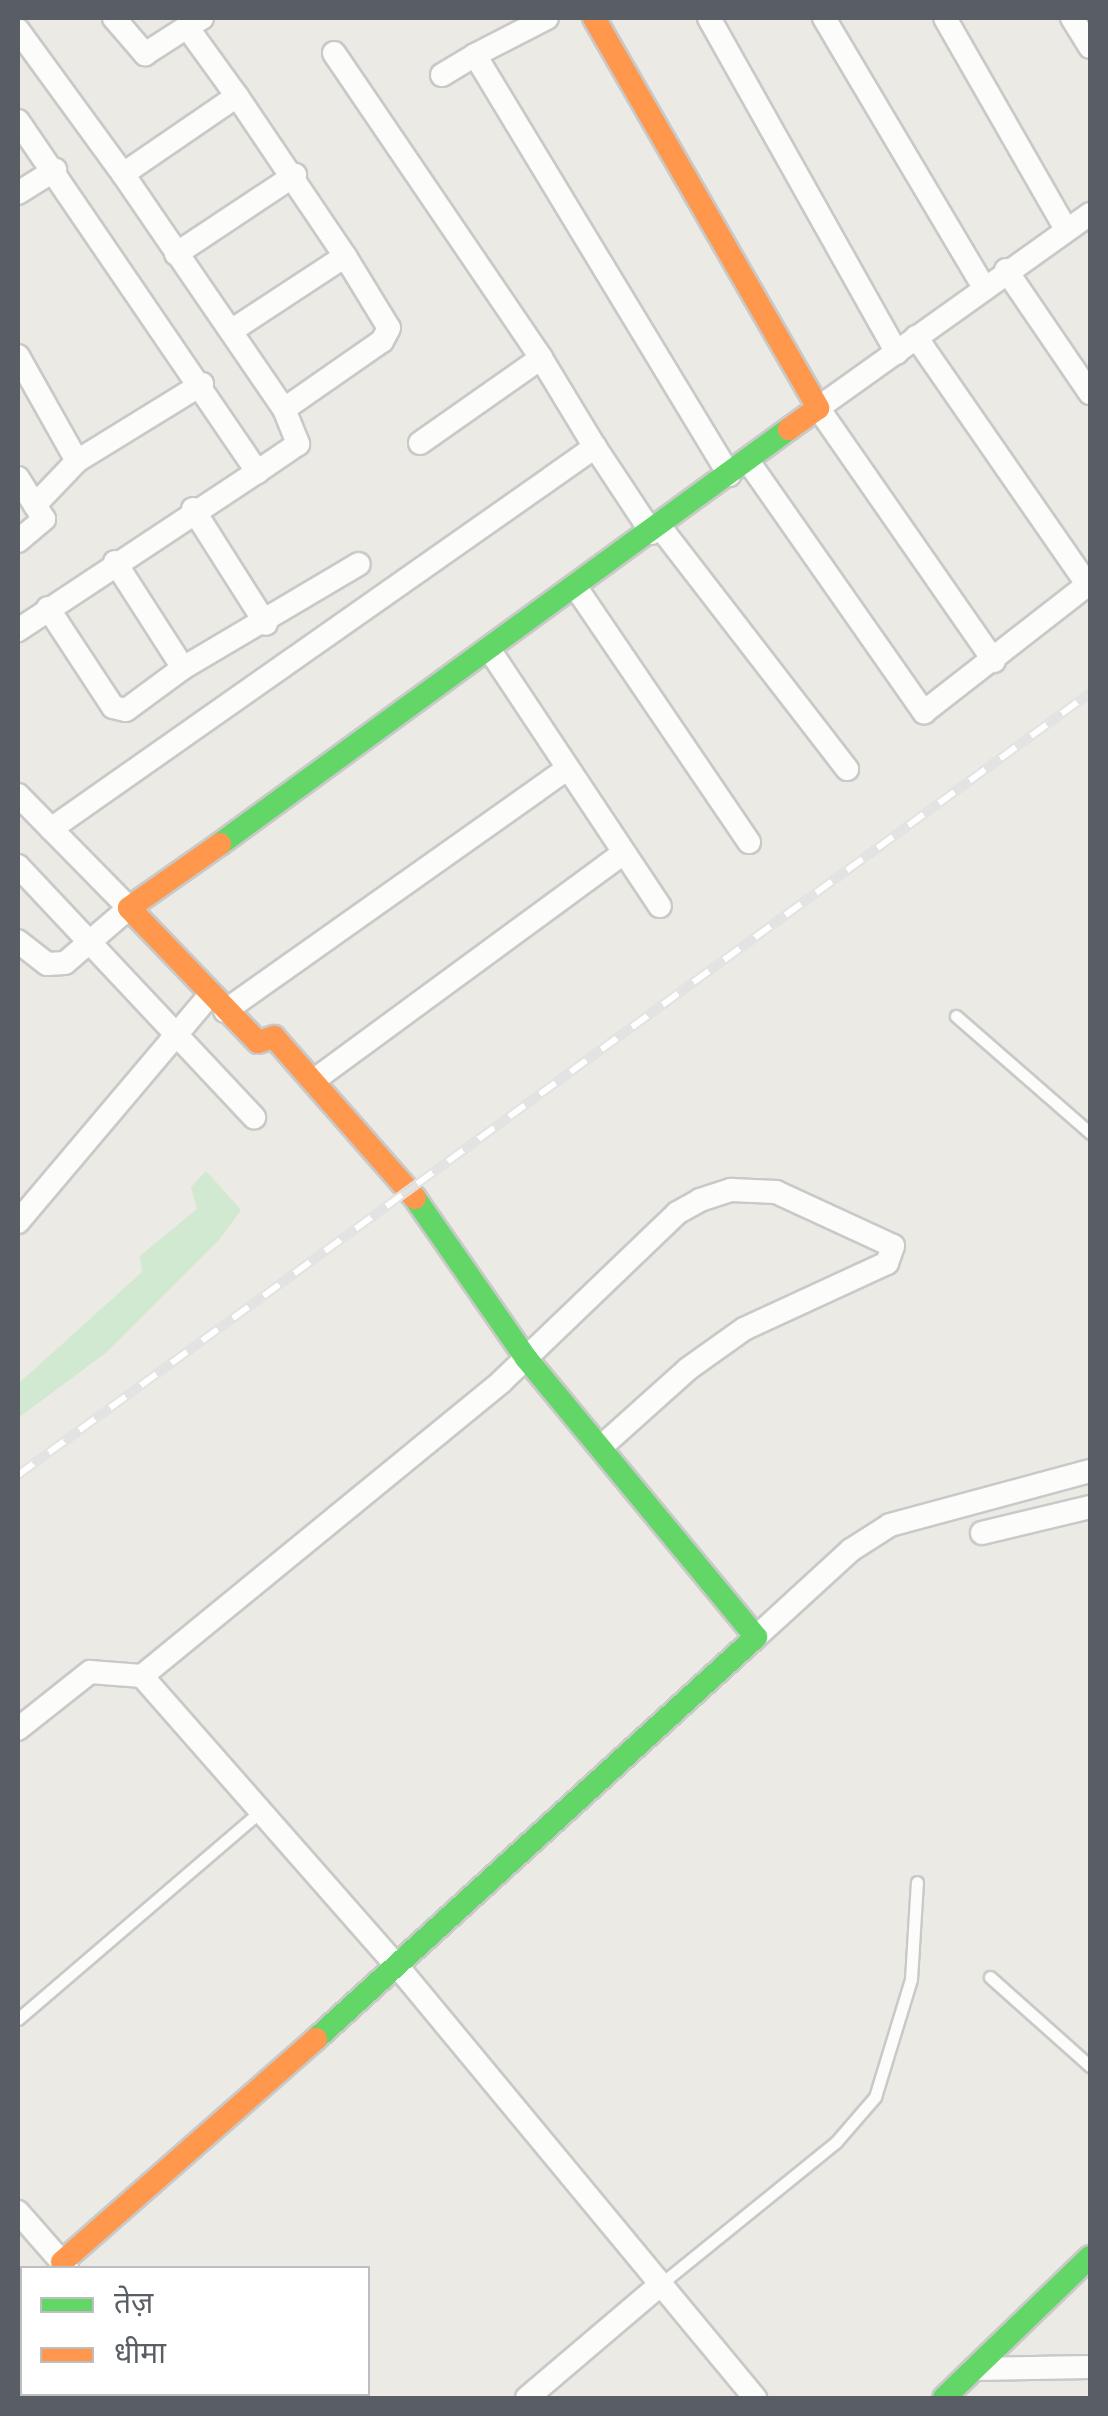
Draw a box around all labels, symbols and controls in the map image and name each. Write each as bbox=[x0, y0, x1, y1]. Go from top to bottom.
legend bbox=[20, 2266, 370, 2396]
text: तेज़ bbox=[114, 2285, 153, 2320]
text: धीमा bbox=[114, 2335, 166, 2370]

